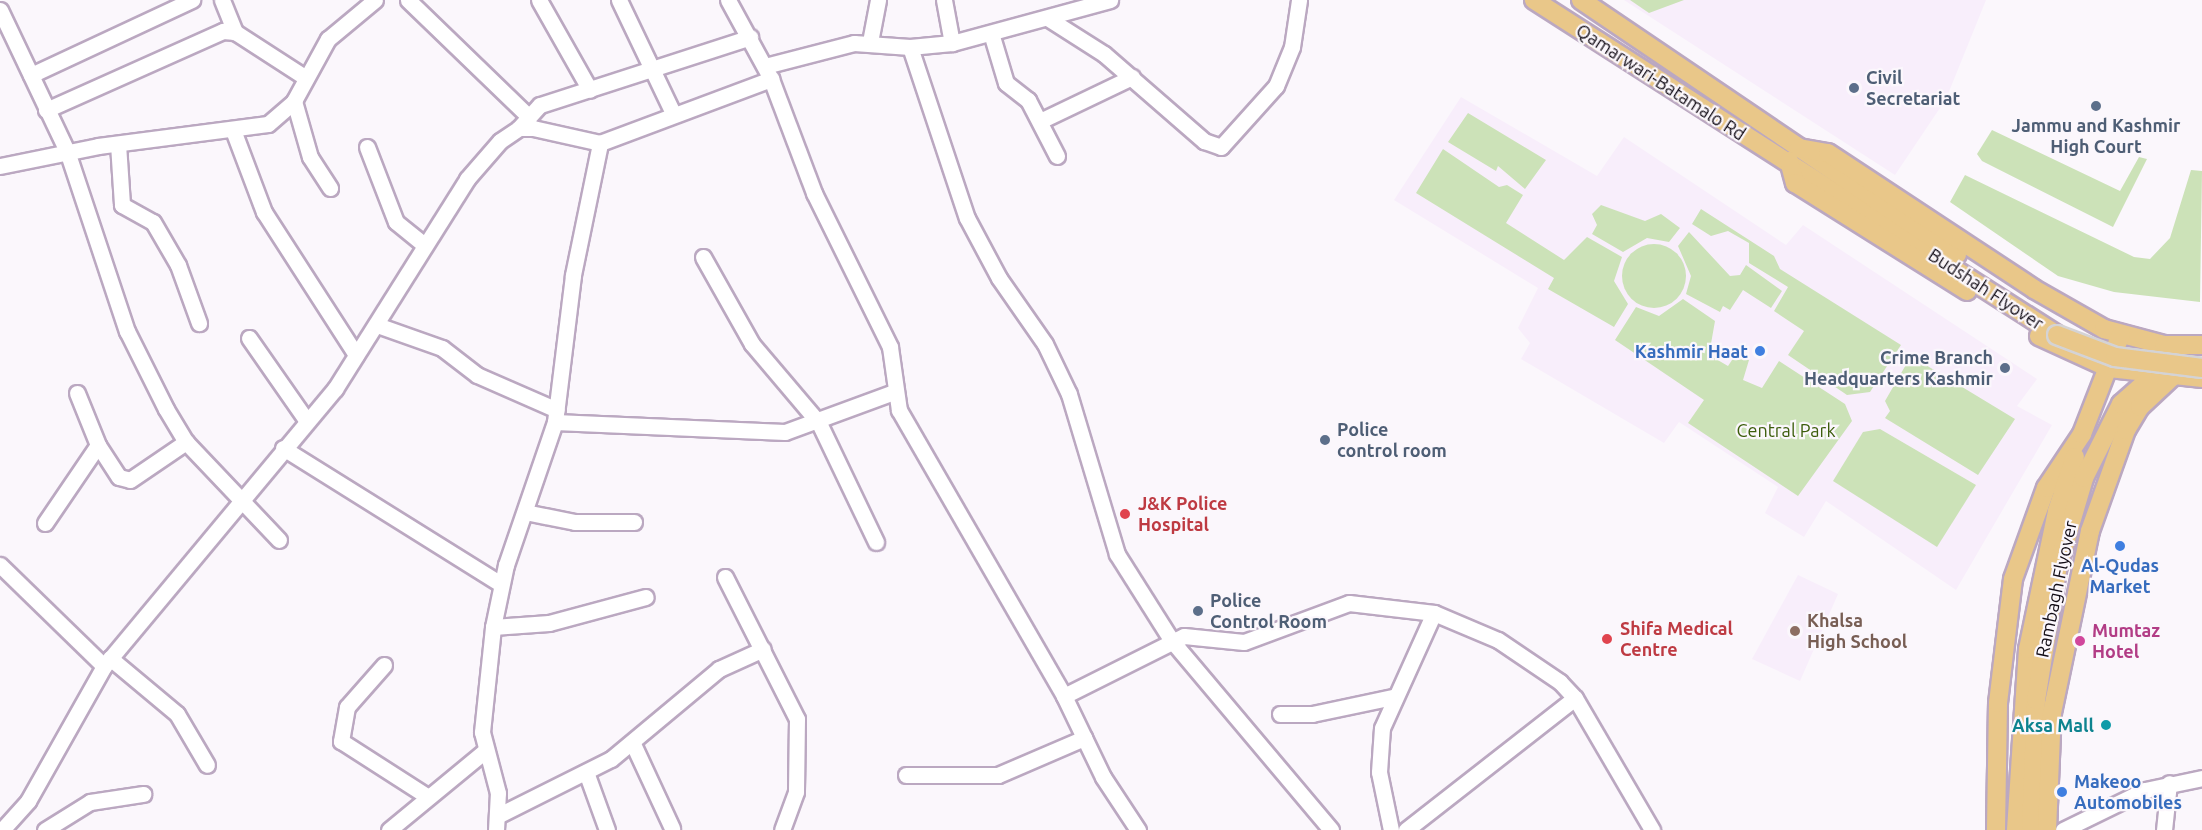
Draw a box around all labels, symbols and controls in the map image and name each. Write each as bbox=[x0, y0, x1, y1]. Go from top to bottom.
street label: Qamarwari-Batamalo Rd bbox=[1572, 19, 1750, 145]
place label: Civil Secretariat bbox=[1866, 67, 1960, 110]
marker: Civil Secretariat bbox=[1847, 81, 1861, 95]
marker: Jammu and Kashmir High Court bbox=[2089, 99, 2103, 113]
place label: Jammu and Kashmir High Court bbox=[2012, 115, 2180, 158]
street label: Budshah Flyover bbox=[1924, 244, 2048, 334]
place label: Kashmir Haat bbox=[1635, 340, 1748, 362]
marker: Kashmir Haat bbox=[1753, 344, 1767, 358]
place label: Crime Branch Headquarters Kashmir bbox=[1804, 347, 1993, 389]
marker: Crime Branch Headquarters Kashmir bbox=[1998, 361, 2012, 375]
place label: Police control room bbox=[1337, 419, 1447, 462]
park label: Central Park bbox=[1737, 419, 1835, 441]
marker: Police control room bbox=[1318, 433, 1332, 447]
place label: J&K Police Hospital bbox=[1138, 493, 1227, 536]
marker: J&K Police Hospital bbox=[1116, 505, 1134, 523]
street label: Rambagh Flyover bbox=[2031, 519, 2081, 659]
marker: Al-Qudas Market bbox=[2113, 539, 2127, 553]
place label: Al-Qudas Market bbox=[2081, 555, 2159, 598]
place label: Police Control Room bbox=[1210, 590, 1327, 632]
marker: Police Control Room bbox=[1191, 604, 1205, 618]
place label: Khalsa High School bbox=[1807, 610, 1907, 652]
place label: Shifa Medical Centre bbox=[1620, 618, 1733, 660]
place label: Mumtaz Hotel bbox=[2092, 620, 2160, 662]
marker: Khalsa High School bbox=[1788, 624, 1802, 638]
marker: Shifa Medical Centre bbox=[1598, 630, 1616, 648]
marker: Mumtaz Hotel bbox=[2073, 634, 2087, 648]
place label: Aksa Mall bbox=[2012, 714, 2094, 736]
marker: Aksa Mall bbox=[2099, 718, 2113, 732]
place label: Makeoo Automobiles bbox=[2074, 771, 2182, 814]
marker: Makeoo Automobiles bbox=[2055, 785, 2069, 799]

